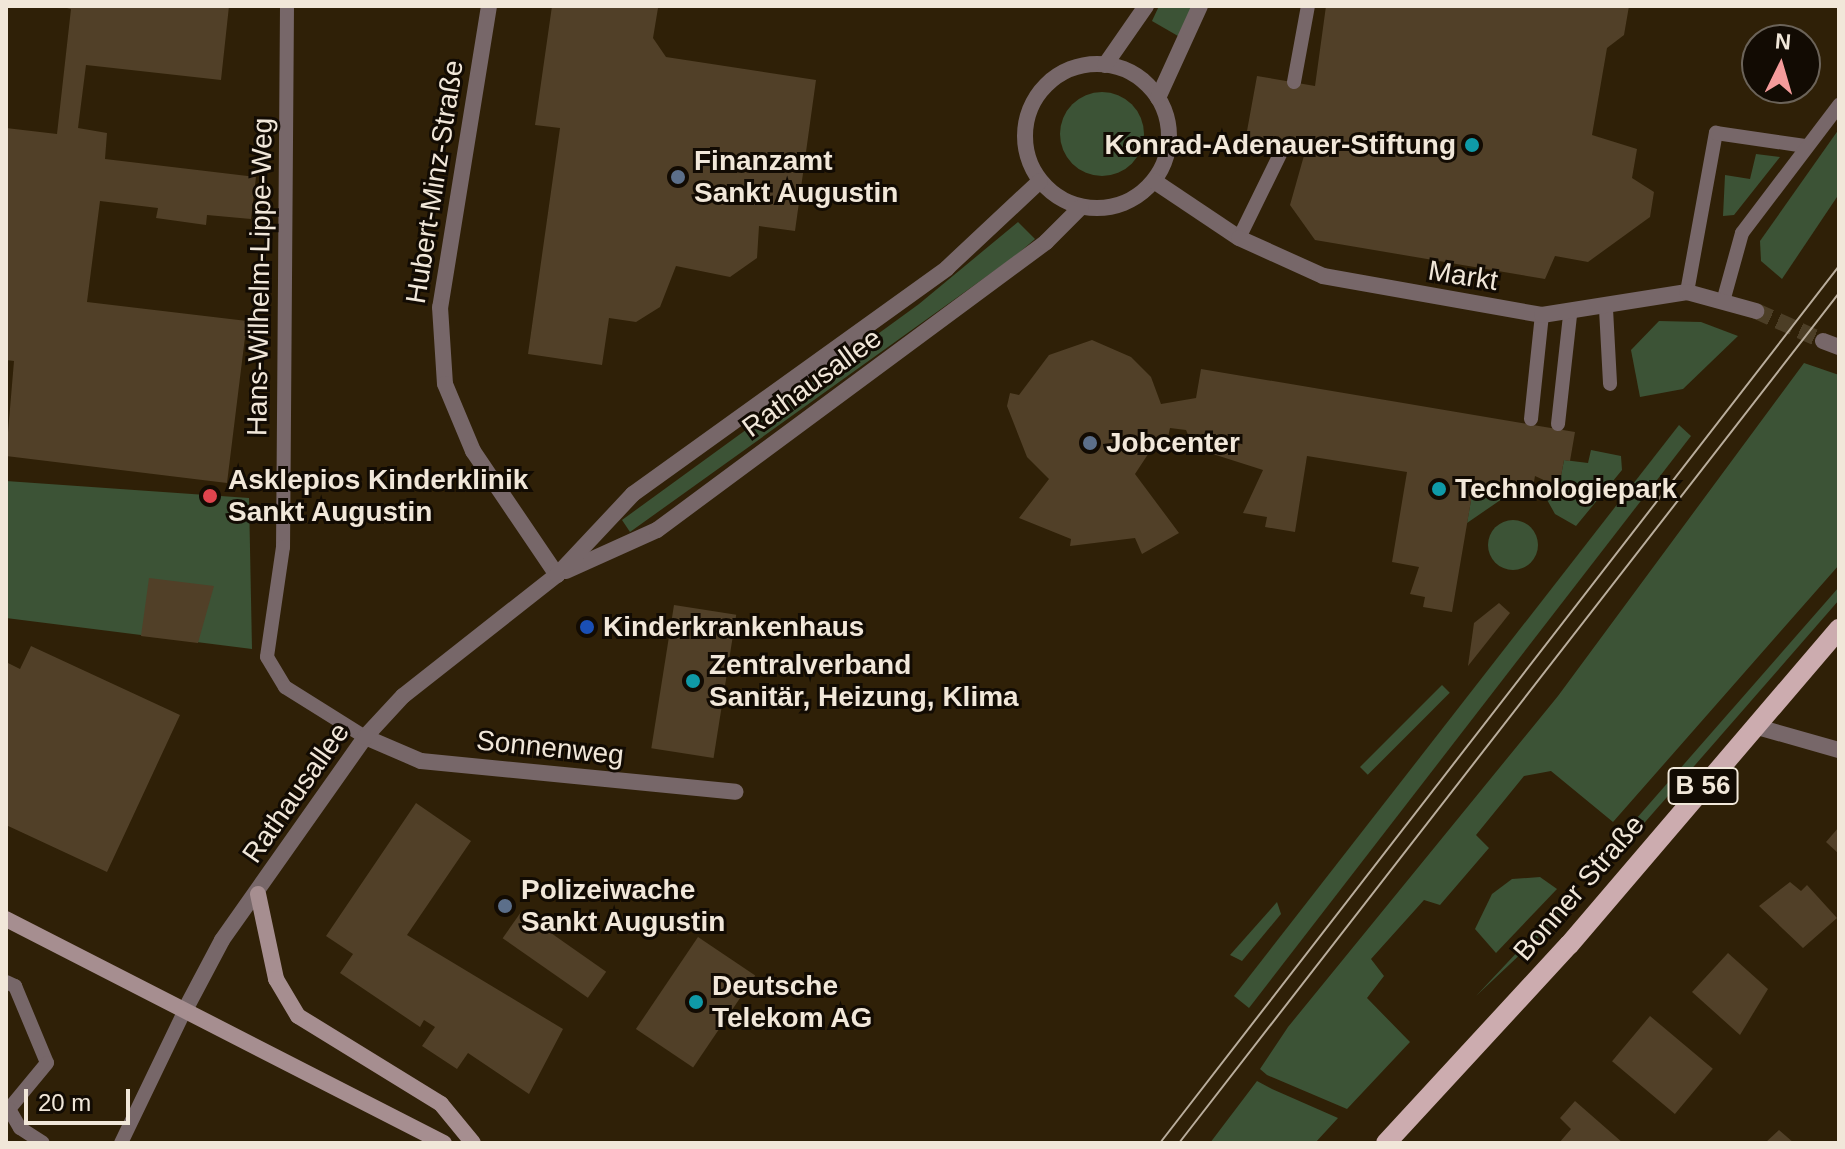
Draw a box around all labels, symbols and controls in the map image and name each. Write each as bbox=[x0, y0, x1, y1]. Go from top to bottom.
north arrow bbox=[1741, 24, 1821, 104]
text: N bbox=[1774, 28, 1792, 55]
street label: Hubert-Minz-Straße bbox=[399, 58, 471, 306]
street label: Hans-Wilhelm-Lippe-Weg bbox=[240, 117, 280, 437]
place label: Konrad-Adenauer-Stiftung bbox=[1104, 128, 1456, 162]
marker: Konrad-Adenauer-Stiftung bbox=[1463, 136, 1481, 154]
place label: Finanzamt Sankt Augustin bbox=[694, 144, 899, 210]
marker: Finanzamt Sankt Augustin bbox=[669, 168, 687, 186]
street label: Markt bbox=[1426, 254, 1500, 298]
street label: Rathausallee bbox=[736, 321, 888, 445]
place label: Jobcenter bbox=[1106, 426, 1240, 460]
marker: Jobcenter bbox=[1081, 434, 1099, 452]
place label: Asklepios Kinderklinik Sankt Augustin bbox=[228, 463, 528, 529]
place label: Technologiepark bbox=[1455, 472, 1677, 506]
marker: Technologiepark bbox=[1430, 480, 1448, 498]
marker: Asklepios Kinderklinik Sankt Augustin bbox=[199, 485, 221, 507]
place label: Kinderkrankenhaus bbox=[603, 610, 864, 644]
marker: Kinderkrankenhaus bbox=[578, 618, 596, 636]
place label: Zentralverband Sanitär, Heizung, Klima bbox=[709, 648, 1019, 714]
marker: Zentralverband Sanitär, Heizung, Klima bbox=[684, 672, 702, 690]
street label: Rathausallee bbox=[235, 716, 357, 870]
street label: Sonnenweg bbox=[475, 724, 625, 772]
road number: B 56 bbox=[1667, 764, 1739, 808]
street label: Bonner Straße bbox=[1507, 808, 1651, 968]
place label: Polizeiwache Sankt Augustin bbox=[521, 873, 726, 939]
marker: Polizeiwache Sankt Augustin bbox=[496, 897, 514, 915]
place label: Deutsche Telekom AG bbox=[712, 969, 873, 1035]
marker: Deutsche Telekom AG bbox=[687, 993, 705, 1011]
scale bar bbox=[28, 1073, 134, 1123]
text: 20 m bbox=[38, 1089, 91, 1116]

